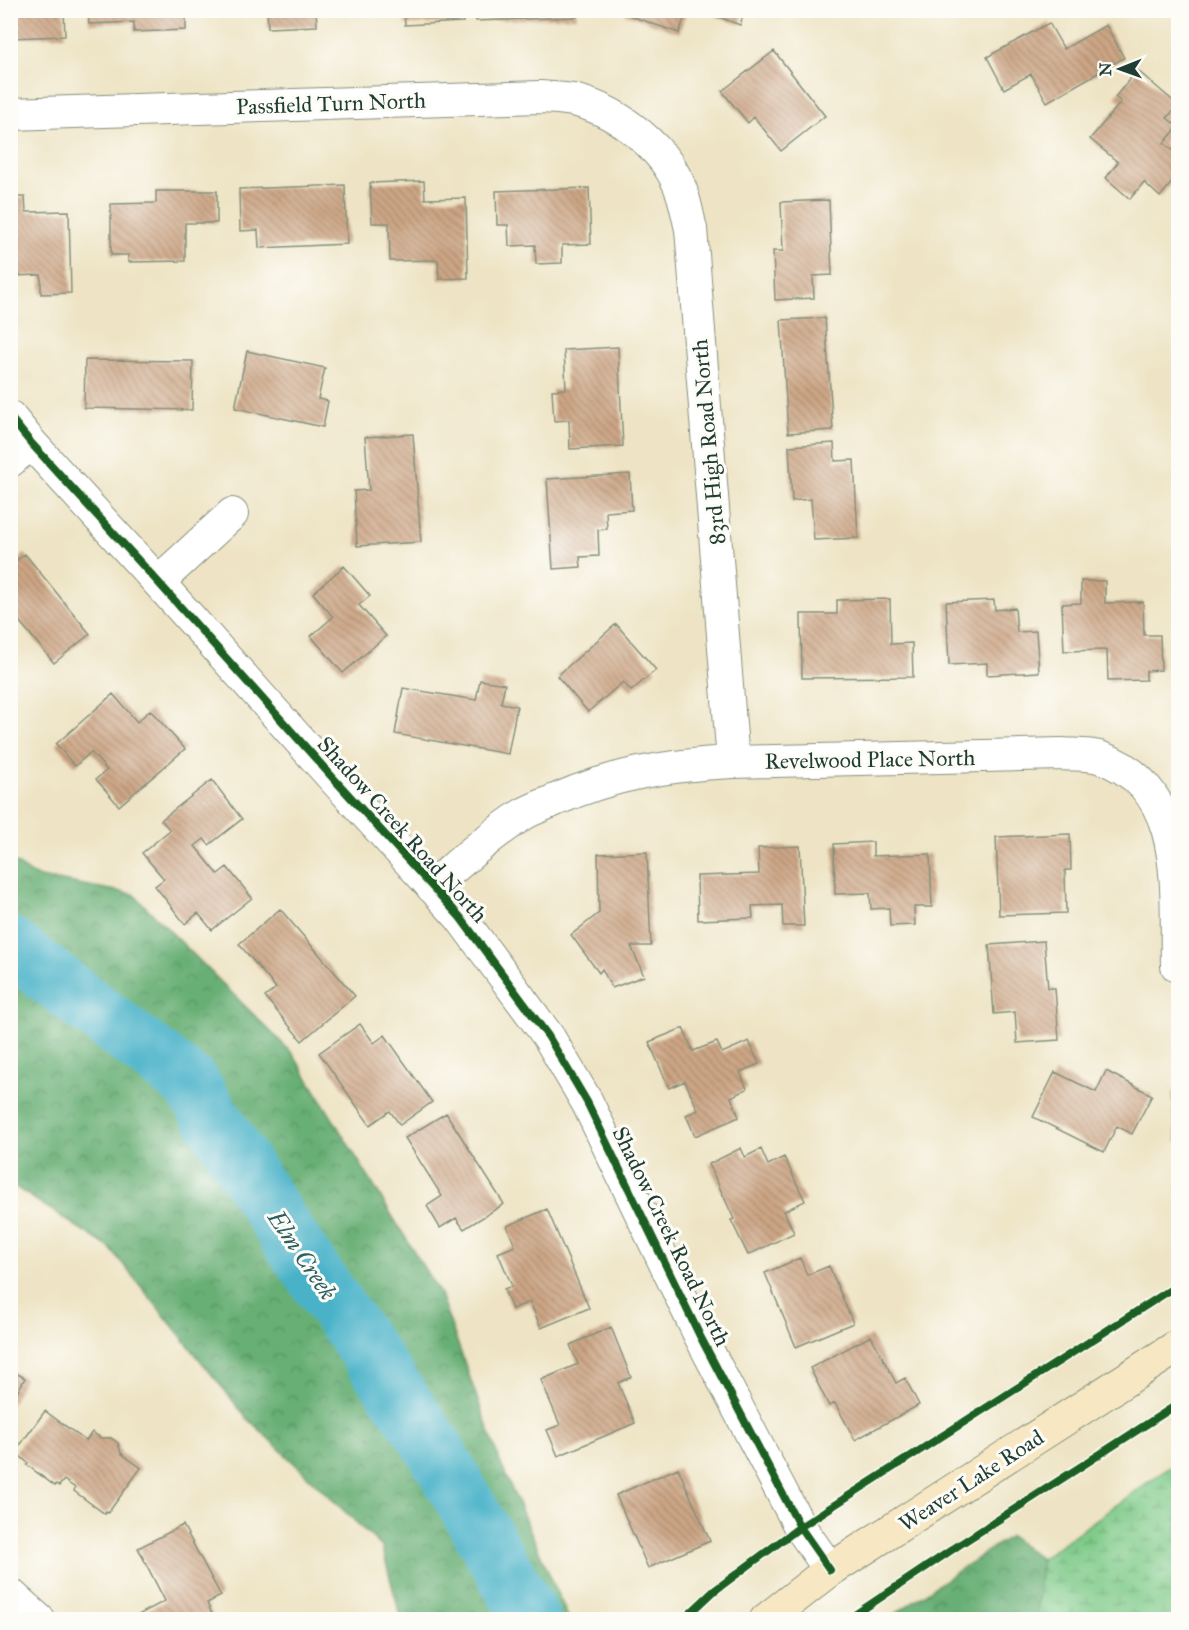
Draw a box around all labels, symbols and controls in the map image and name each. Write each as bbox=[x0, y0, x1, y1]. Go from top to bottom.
north arrow bbox=[1090, 39, 1150, 99]
text: N bbox=[1096, 62, 1115, 76]
street label: Passfield Turn North bbox=[236, 87, 427, 120]
street label: 83rd High Road North bbox=[686, 338, 731, 546]
street label: Shadow Creek Road North bbox=[312, 731, 493, 928]
street label: Revelwood Place North bbox=[764, 744, 976, 775]
street label: Shadow Creek Road North bbox=[607, 1122, 737, 1351]
water label: Elm Creek bbox=[260, 1203, 343, 1306]
street label: Weaver Lake Road bbox=[894, 1424, 1049, 1537]

